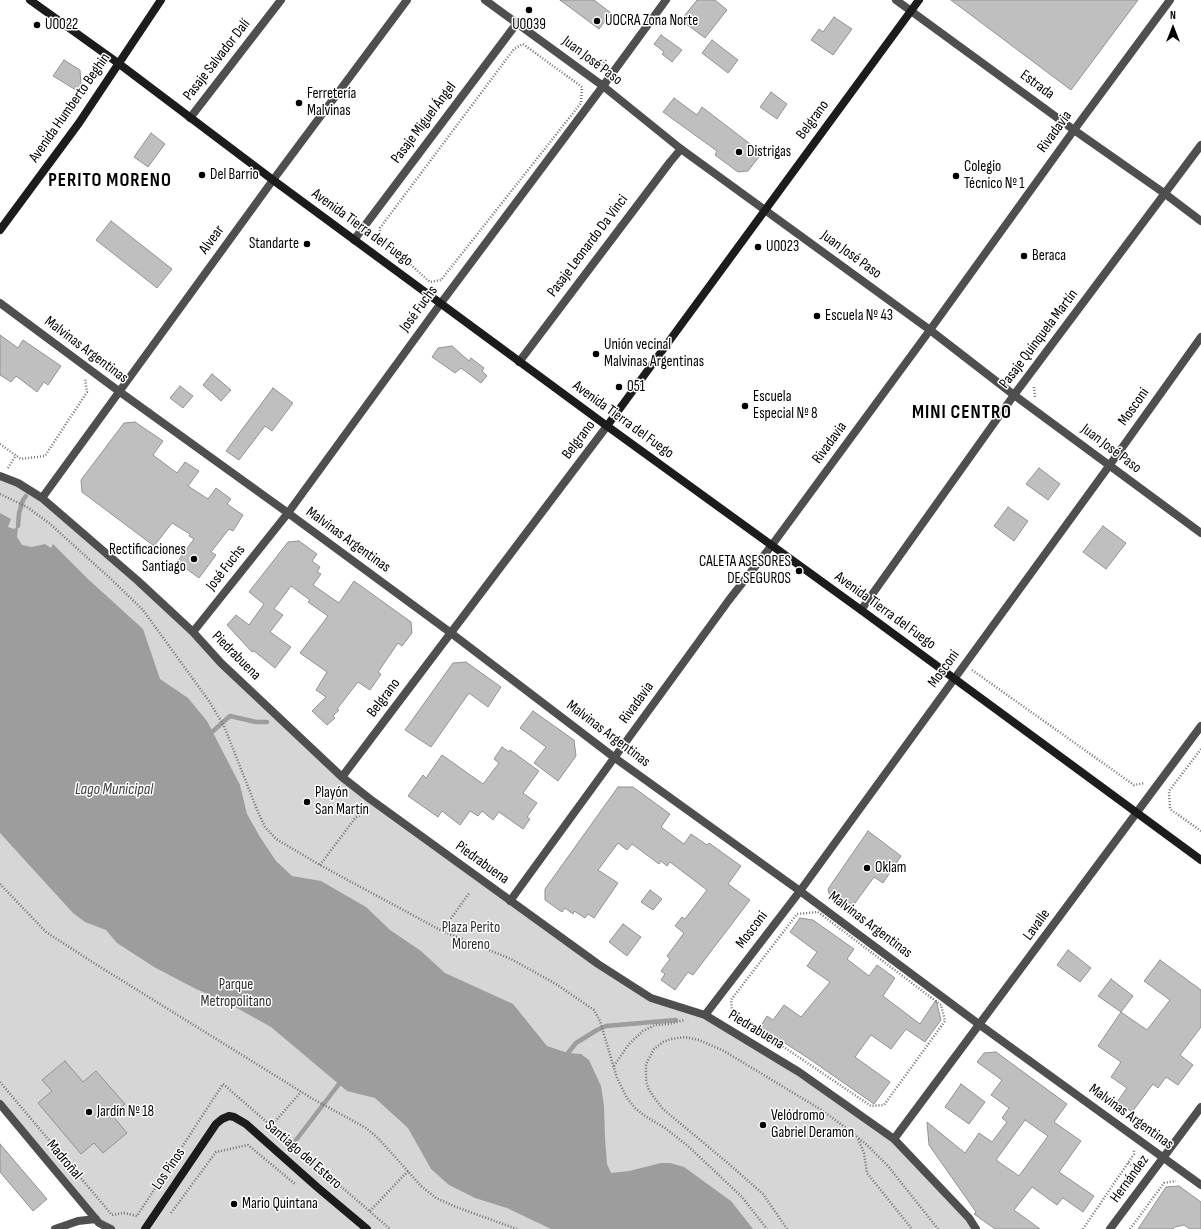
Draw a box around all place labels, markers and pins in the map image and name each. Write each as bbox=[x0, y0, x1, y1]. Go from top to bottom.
marker: U0039 bbox=[524, 5, 534, 15]
place label: UOCRA Zona Norte bbox=[605, 12, 698, 30]
place label: U0022 bbox=[45, 16, 78, 34]
place label: U0039 bbox=[512, 16, 546, 34]
marker: UOCRA Zona Norte bbox=[592, 16, 602, 26]
marker: U0022 bbox=[32, 20, 42, 30]
place label: Ferretería Malvinas bbox=[307, 85, 356, 120]
marker: Ferretería Malvinas bbox=[294, 98, 304, 108]
place label: Distrigas bbox=[747, 143, 791, 161]
marker: Distrigas bbox=[734, 147, 744, 157]
place label: Colegio Técnico Nº 1 bbox=[964, 158, 1025, 193]
place label: Del Barrio bbox=[210, 166, 259, 184]
marker: Del Barrio bbox=[197, 170, 207, 180]
marker: Colegio Técnico Nº 1 bbox=[951, 171, 961, 181]
place label: Standarte bbox=[249, 235, 299, 253]
place label: U0023 bbox=[766, 238, 799, 256]
marker: Standarte bbox=[302, 239, 312, 249]
marker: U0023 bbox=[753, 242, 763, 252]
place label: Beraca bbox=[1032, 247, 1066, 265]
marker: Beraca bbox=[1019, 251, 1029, 261]
place label: Escuela Nº 43 bbox=[825, 307, 893, 325]
marker: Escuela Nº 43 bbox=[812, 311, 822, 321]
place label: Unión vecinal Malvinas Argentinas bbox=[604, 336, 704, 371]
marker: Unión vecinal Malvinas Argentinas bbox=[591, 349, 601, 359]
place label: 051 bbox=[627, 378, 645, 396]
marker: 051 bbox=[614, 382, 624, 392]
place label: Escuela Especial Nº 8 bbox=[753, 388, 818, 423]
marker: Escuela Especial Nº 8 bbox=[740, 401, 750, 411]
place label: Rectificaciones Santiago bbox=[109, 541, 186, 576]
place label: CALETA ASESORES DE SEGUROS bbox=[699, 553, 791, 588]
marker: Rectificaciones Santiago bbox=[189, 554, 199, 564]
marker: CALETA ASESORES DE SEGUROS bbox=[794, 566, 804, 576]
place label: Playón San Martín bbox=[315, 784, 369, 819]
marker: Playón San Martín bbox=[302, 797, 312, 807]
place label: Oklam bbox=[875, 859, 906, 877]
marker: Oklam bbox=[862, 863, 872, 873]
place label: Jardín Nº 18 bbox=[97, 1103, 154, 1121]
marker: Jardín Nº 18 bbox=[84, 1107, 94, 1117]
place label: Velódromo Gabriel Deramon bbox=[771, 1107, 854, 1142]
marker: Velódromo Gabriel Deramon bbox=[758, 1120, 768, 1130]
place label: Mario Quintana bbox=[242, 1195, 318, 1213]
marker: Mario Quintana bbox=[229, 1199, 239, 1209]

